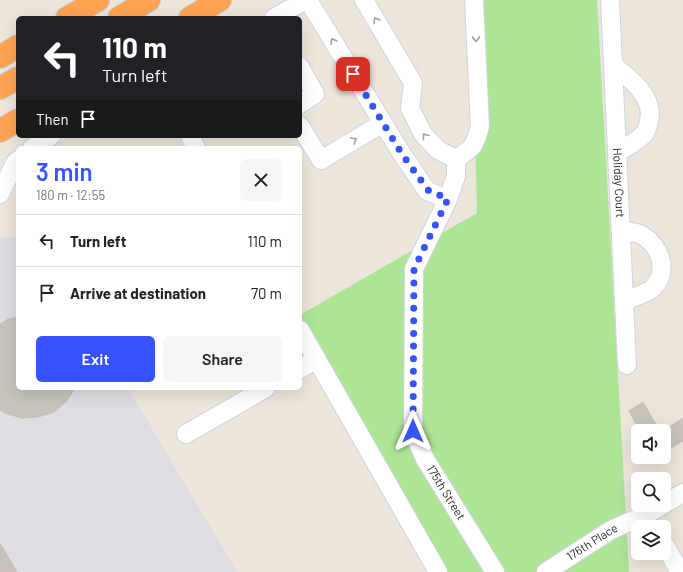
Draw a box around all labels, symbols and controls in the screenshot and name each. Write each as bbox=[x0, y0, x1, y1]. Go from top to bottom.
one-way arrow bbox=[373, 17, 381, 24]
text: 110 m bbox=[102, 30, 167, 64]
icon: left bbox=[36, 32, 88, 84]
one-way arrow bbox=[472, 36, 480, 42]
one-way arrow bbox=[330, 38, 337, 45]
pin bbox=[336, 57, 370, 91]
icon: arrive bbox=[342, 63, 364, 85]
text: Turn left bbox=[102, 64, 168, 86]
icon: arrive bbox=[77, 108, 99, 130]
text: Then bbox=[36, 110, 69, 128]
one-way arrow bbox=[423, 133, 430, 140]
one-way arrow bbox=[350, 138, 357, 145]
street label: Holiday Court bbox=[611, 147, 628, 218]
text: 3 min bbox=[36, 157, 93, 186]
button: close bbox=[240, 159, 282, 201]
text: 180 m · 12:55 bbox=[36, 187, 105, 203]
icon: left bbox=[36, 230, 58, 252]
text: Turn left bbox=[70, 232, 126, 250]
text: 110 m bbox=[248, 232, 282, 250]
icon: arrive bbox=[36, 282, 58, 304]
text: Arrive at destination bbox=[70, 284, 206, 302]
text: 70 m bbox=[251, 284, 282, 302]
button: Exit bbox=[36, 336, 155, 382]
button: Share bbox=[163, 336, 282, 382]
position arrow bbox=[392, 410, 434, 452]
map controls bbox=[631, 424, 671, 560]
button: sound bbox=[631, 424, 671, 464]
street label: 175th Street bbox=[424, 462, 469, 522]
button: search bbox=[631, 472, 671, 512]
street label: 176th Place bbox=[564, 520, 619, 563]
button: layers bbox=[631, 520, 671, 560]

